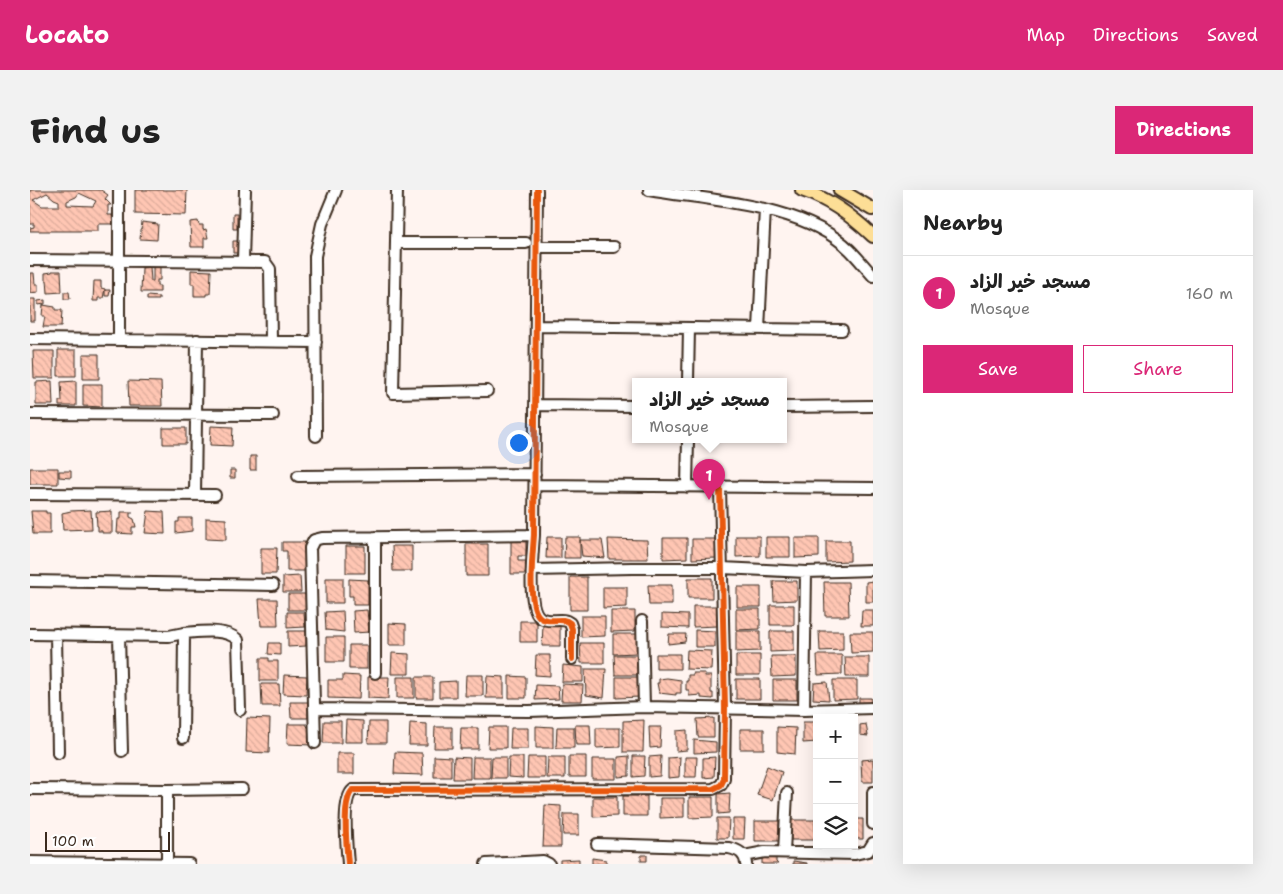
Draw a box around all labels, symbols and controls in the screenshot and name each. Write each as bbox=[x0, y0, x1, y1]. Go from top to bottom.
text: Locato bbox=[25, 19, 109, 51]
text: Map bbox=[1027, 23, 1065, 47]
text: Directions bbox=[1093, 23, 1179, 47]
text: Saved bbox=[1207, 23, 1258, 47]
button: Directions bbox=[1115, 106, 1253, 154]
text: Find us bbox=[30, 107, 161, 154]
text: Nearby bbox=[923, 209, 1003, 237]
text: مسجد خير الزاد bbox=[970, 269, 1091, 294]
text: 1 bbox=[935, 283, 943, 304]
text: 160 m bbox=[1186, 283, 1233, 304]
text: Mosque bbox=[970, 298, 1030, 319]
button: Save bbox=[923, 345, 1073, 393]
button: Share bbox=[1083, 345, 1233, 393]
popup bbox=[632, 378, 787, 443]
text: مسجد خير الزاد bbox=[649, 387, 770, 412]
text: Mosque bbox=[649, 416, 709, 437]
your location bbox=[506, 430, 532, 456]
pin: 1 bbox=[693, 459, 725, 500]
map controls bbox=[813, 714, 858, 849]
button: + bbox=[813, 714, 858, 759]
button: − bbox=[813, 759, 858, 804]
button: layers bbox=[813, 804, 858, 849]
scale bar bbox=[45, 829, 170, 852]
text: 100 m bbox=[52, 832, 94, 850]

